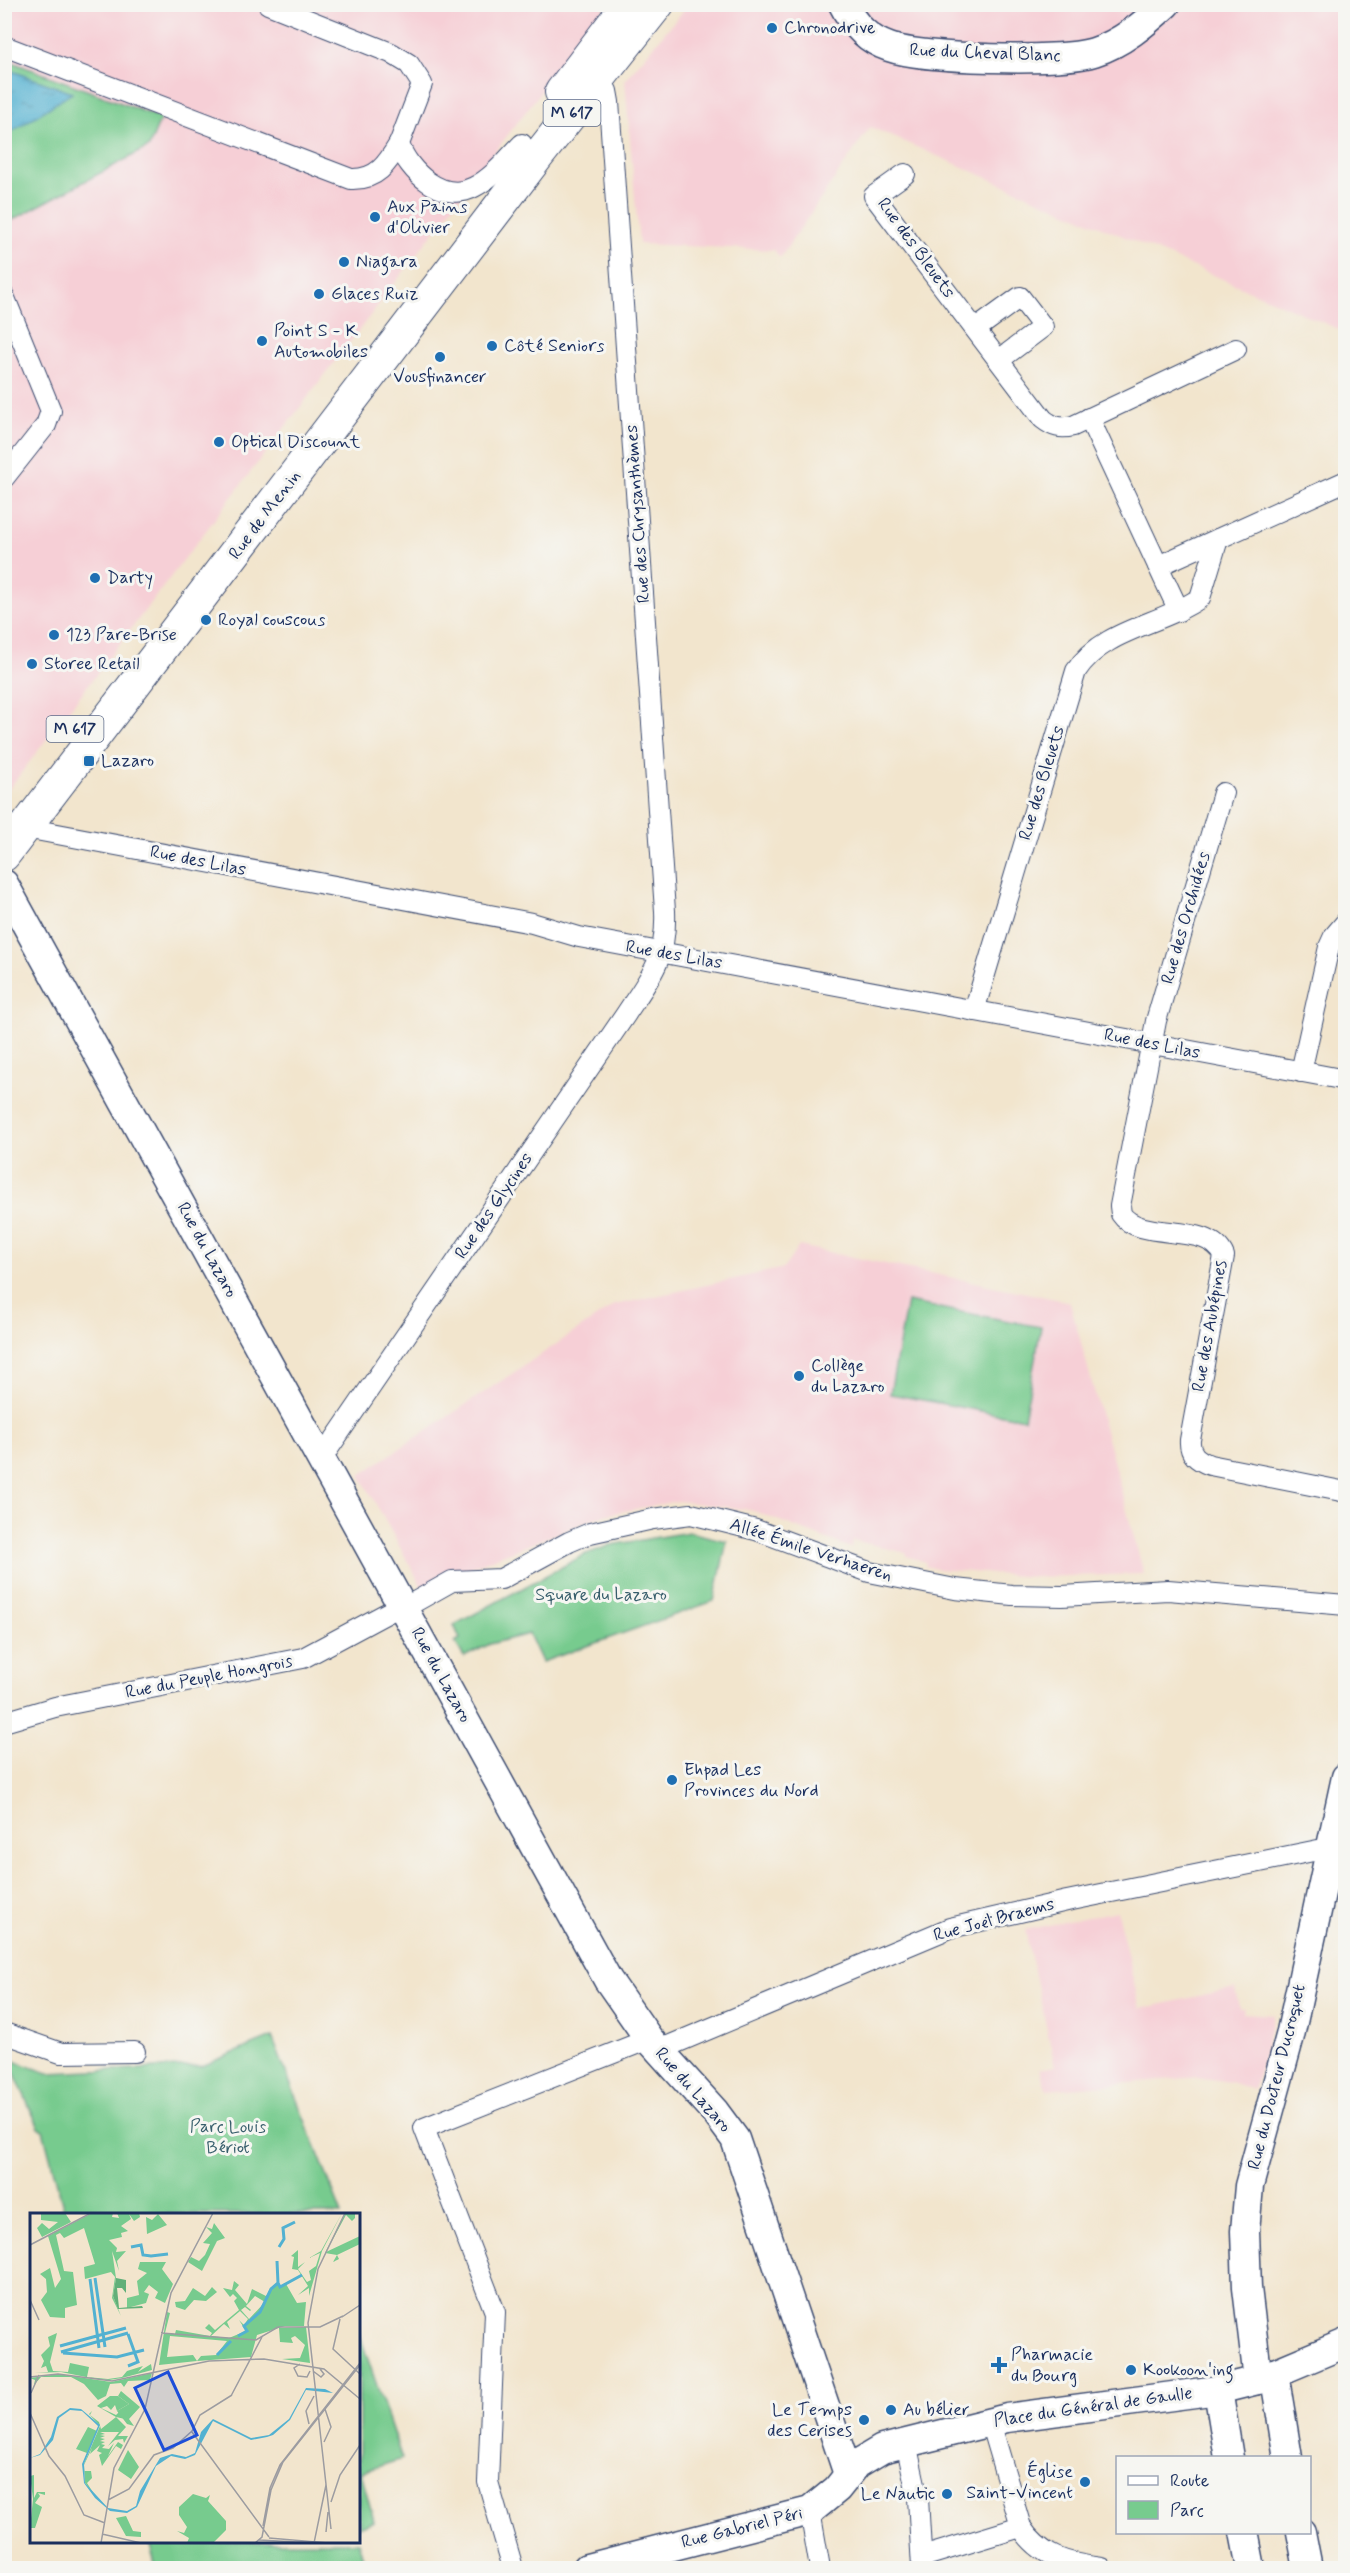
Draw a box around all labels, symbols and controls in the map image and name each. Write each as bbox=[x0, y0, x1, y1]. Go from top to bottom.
place label: Chronodrive bbox=[784, 16, 875, 40]
marker: Chronodrive bbox=[765, 21, 779, 35]
street label: Rue du Cheval Blanc bbox=[909, 38, 1061, 68]
road number: M 617 bbox=[544, 100, 600, 126]
street label: Rue des Bleuets bbox=[871, 193, 961, 303]
place label: Aux Pains d'Olivier bbox=[387, 195, 467, 240]
marker: Aux Pains d'Olivier bbox=[368, 210, 382, 224]
place label: Niagara bbox=[356, 250, 418, 276]
marker: Niagara bbox=[337, 255, 351, 269]
place label: Glaces Ruiz bbox=[331, 282, 418, 306]
marker: Glaces Ruiz bbox=[312, 287, 326, 301]
place label: Point S - K Automobiles bbox=[274, 319, 368, 364]
marker: Point S - K Automobiles bbox=[255, 334, 269, 348]
place label: Côté Seniors bbox=[504, 334, 604, 358]
marker: Côté Seniors bbox=[485, 339, 499, 353]
marker: Vousfinancer bbox=[433, 350, 447, 364]
place label: Vousfinancer bbox=[393, 365, 487, 389]
street label: Rue des Chrysanthèmes bbox=[620, 424, 656, 604]
place label: Optical Discount bbox=[231, 430, 360, 454]
marker: Optical Discount bbox=[212, 435, 226, 449]
street label: Rue de Menin bbox=[223, 465, 307, 565]
place label: Darty bbox=[107, 566, 153, 590]
marker: Darty bbox=[88, 571, 102, 585]
place label: Royal couscous bbox=[218, 608, 326, 632]
marker: Royal couscous bbox=[199, 613, 213, 627]
place label: 123 Pare-Brise bbox=[66, 623, 177, 647]
marker: 123 Pare-Brise bbox=[47, 628, 61, 642]
place label: Storee Retail bbox=[44, 652, 140, 676]
marker: Storee Retail bbox=[25, 657, 39, 671]
road number: M 617 bbox=[46, 716, 104, 742]
street label: Rue des Bleuets bbox=[1013, 723, 1071, 843]
place label: Lazaro bbox=[101, 749, 154, 773]
marker: Lazaro bbox=[82, 754, 96, 768]
street label: Rue des Lilas bbox=[148, 840, 248, 882]
street label: Rue des Orchidées bbox=[1156, 849, 1216, 987]
street label: Rue des Lilas bbox=[624, 935, 724, 975]
street label: Rue des Lilas bbox=[1102, 1023, 1202, 1065]
street label: Rue des Glycines bbox=[449, 1148, 539, 1264]
street label: Rue du Lazaro bbox=[171, 1198, 243, 1302]
street label: Rue des Aubépines bbox=[1187, 1258, 1233, 1394]
place label: Collège du Lazaro bbox=[811, 1354, 885, 1399]
marker: Collège du Lazaro bbox=[792, 1369, 806, 1383]
street label: Allée Émile Verhaeren bbox=[727, 1512, 895, 1588]
park label: Square du Lazaro bbox=[535, 1583, 667, 1607]
street label: Rue du Lazaro bbox=[405, 1623, 477, 1727]
street label: Rue du Peuple Hongrois bbox=[123, 1649, 295, 1705]
place label: Ehpad Les Provinces du Nord bbox=[684, 1758, 819, 1803]
marker: Ehpad Les Provinces du Nord bbox=[665, 1773, 679, 1787]
street label: Rue Joël Braems bbox=[931, 1892, 1057, 1948]
street label: Rue du Docteur Ducroquet bbox=[1242, 1982, 1312, 2172]
street label: Rue du Lazaro bbox=[649, 2042, 737, 2138]
park label: Parc Louis Bériot bbox=[190, 2115, 266, 2160]
inset map bbox=[30, 2213, 360, 2543]
place label: Pharmacie du Bourg bbox=[1011, 2343, 1093, 2388]
marker: Pharmacie du Bourg bbox=[992, 2358, 1006, 2372]
place label: Kookoon'ing bbox=[1143, 2358, 1234, 2384]
marker: Kookoon'ing bbox=[1124, 2363, 1138, 2377]
street label: Place du Général de Gaulle bbox=[992, 2381, 1194, 2433]
place label: Le Temps des Cerises bbox=[767, 2398, 852, 2443]
place label: Au bélier bbox=[903, 2398, 970, 2422]
marker: Au bélier bbox=[884, 2403, 898, 2417]
marker: Le Temps des Cerises bbox=[857, 2413, 871, 2427]
legend bbox=[1116, 2456, 1311, 2534]
place label: Église Saint-Vincent bbox=[966, 2460, 1073, 2505]
text: Route bbox=[1170, 2469, 1209, 2493]
marker: Église Saint-Vincent bbox=[1078, 2475, 1092, 2489]
place label: Le Nautic bbox=[861, 2482, 935, 2506]
marker: Le Nautic bbox=[940, 2487, 954, 2501]
text: Parc bbox=[1170, 2499, 1204, 2523]
street label: Rue Gabriel Péri bbox=[679, 2501, 805, 2555]

